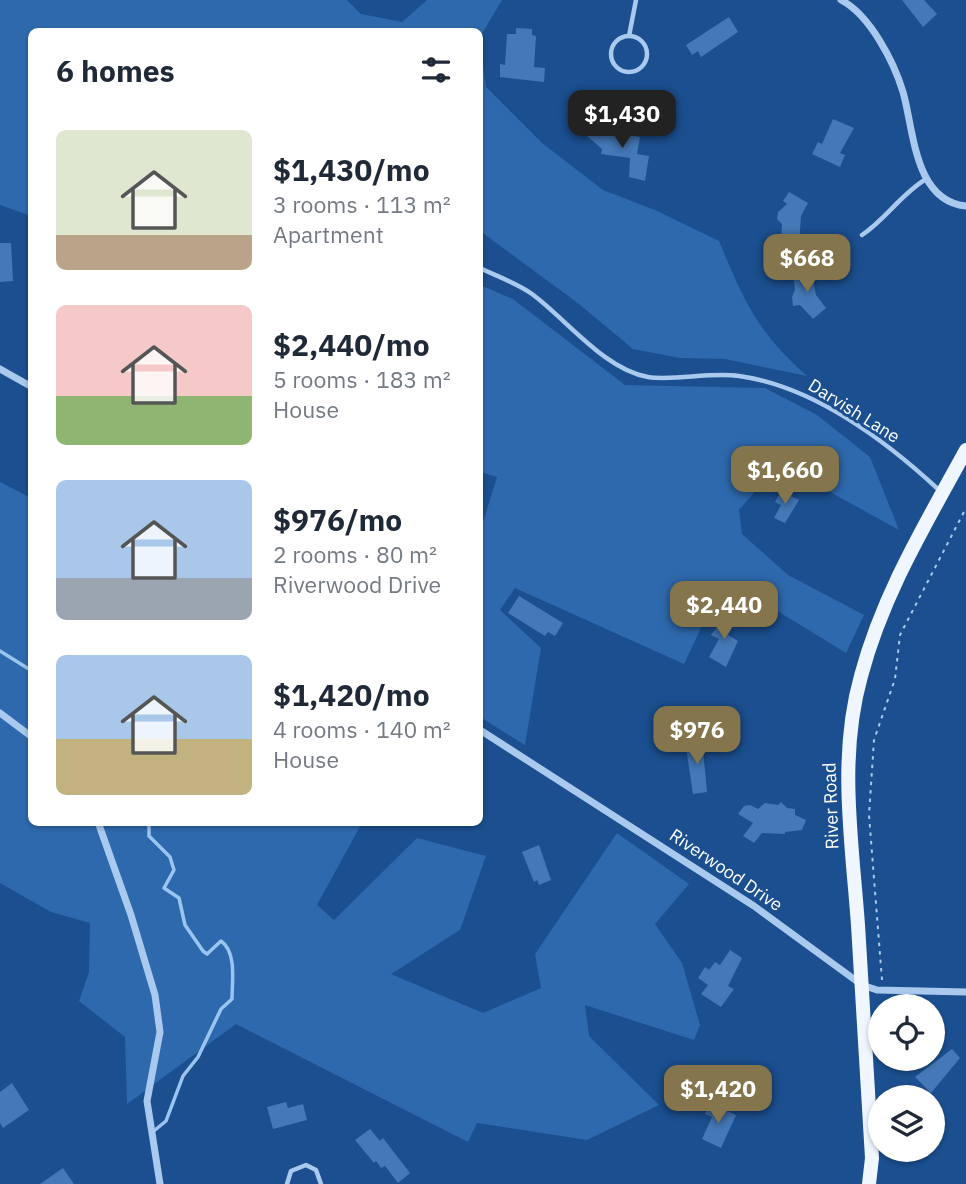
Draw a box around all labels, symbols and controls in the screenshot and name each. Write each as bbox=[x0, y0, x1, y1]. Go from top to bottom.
text: 6 homes bbox=[56, 51, 175, 90]
icon: filters bbox=[417, 51, 455, 89]
pin: $1,430 bbox=[565, 90, 679, 150]
text: $1,430 bbox=[584, 98, 660, 128]
text: $1,430/mo bbox=[273, 150, 430, 189]
icon: home bbox=[112, 158, 196, 242]
text: 3 rooms · 113 m² bbox=[273, 189, 451, 219]
text: Apartment bbox=[273, 219, 384, 249]
pin: $668 bbox=[766, 234, 848, 294]
text: $668 bbox=[779, 242, 835, 272]
text: $2,440/mo bbox=[273, 325, 430, 364]
icon: home bbox=[112, 333, 196, 417]
text: 5 rooms · 183 m² bbox=[273, 364, 451, 394]
street label: Darvish Lane bbox=[804, 373, 904, 448]
text: House bbox=[273, 394, 339, 424]
pin: $1,660 bbox=[728, 447, 842, 506]
text: $1,660 bbox=[747, 454, 823, 484]
text: $976/mo bbox=[273, 500, 402, 539]
icon: home bbox=[112, 508, 196, 592]
text: 2 rooms · 80 m² bbox=[273, 539, 437, 569]
text: Riverwood Drive bbox=[273, 569, 441, 599]
pin: $2,440 bbox=[667, 582, 781, 641]
text: $2,440 bbox=[686, 589, 762, 619]
text: $1,420/mo bbox=[273, 675, 430, 714]
icon: home bbox=[112, 683, 196, 767]
pin: $976 bbox=[656, 706, 738, 766]
text: 4 rooms · 140 m² bbox=[273, 714, 451, 744]
text: $976 bbox=[669, 714, 725, 744]
text: House bbox=[273, 744, 339, 774]
street label: River Road bbox=[817, 762, 844, 850]
street label: Riverwood Drive bbox=[665, 823, 787, 916]
map controls bbox=[868, 994, 945, 1162]
button: locate bbox=[868, 994, 945, 1071]
pin: $1,420 bbox=[661, 1066, 775, 1125]
text: $1,420 bbox=[680, 1073, 756, 1103]
button: layers bbox=[868, 1085, 945, 1162]

